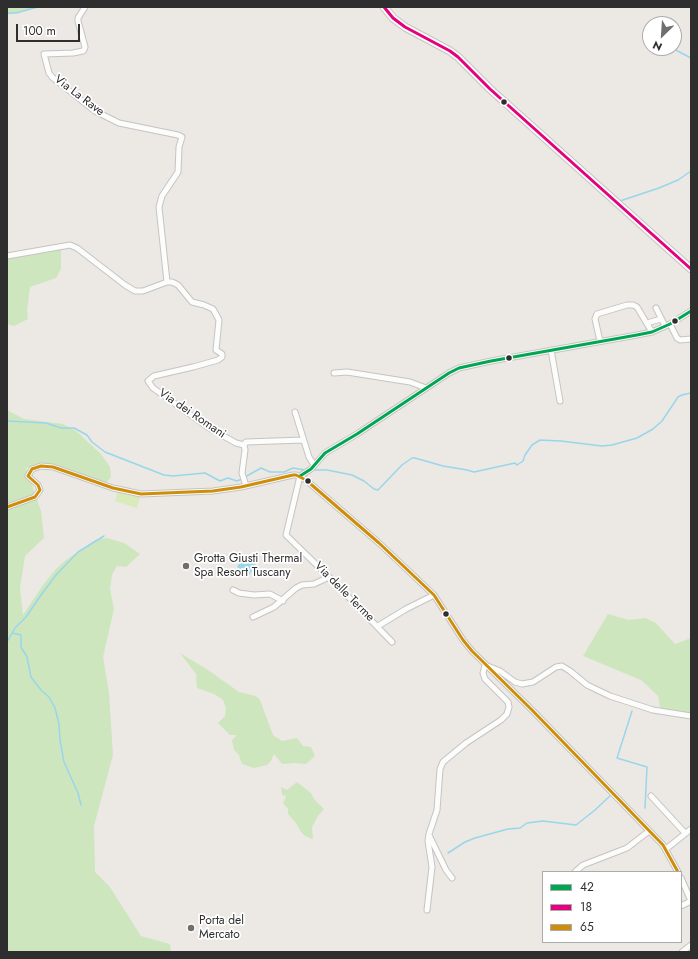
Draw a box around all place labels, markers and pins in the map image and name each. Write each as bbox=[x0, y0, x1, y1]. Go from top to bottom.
unlabelled marker bbox=[499, 97, 509, 107]
unlabelled marker bbox=[670, 316, 680, 326]
unlabelled marker bbox=[504, 353, 514, 363]
unlabelled marker bbox=[303, 476, 313, 486]
place label: Grotta Giusti Thermal Spa Resort Tuscany bbox=[194, 552, 302, 580]
marker: Grotta Giusti Thermal Spa Resort Tuscany bbox=[181, 561, 191, 571]
unlabelled marker bbox=[441, 609, 451, 619]
place label: Porta del Mercato bbox=[199, 914, 244, 942]
marker: Porta del Mercato bbox=[186, 923, 196, 933]

